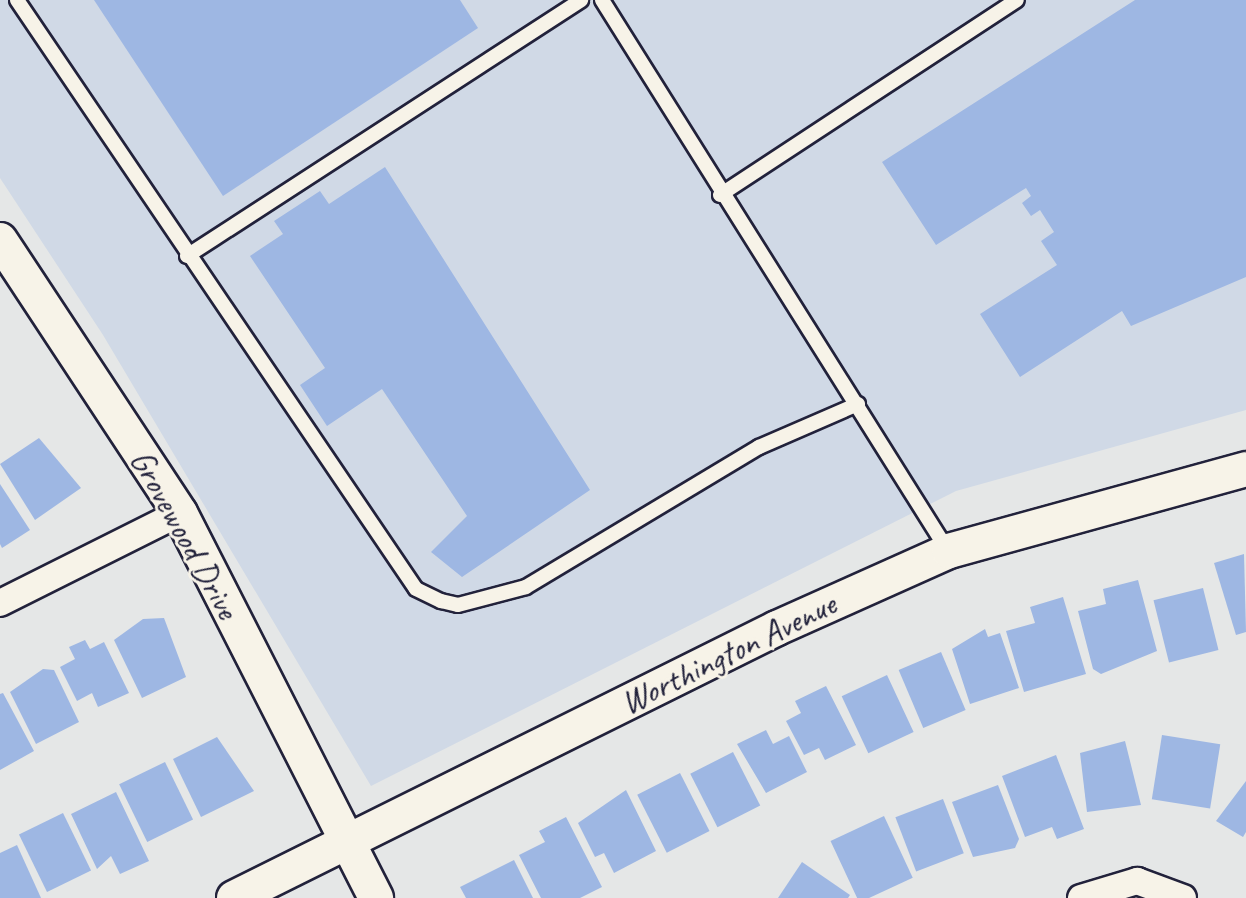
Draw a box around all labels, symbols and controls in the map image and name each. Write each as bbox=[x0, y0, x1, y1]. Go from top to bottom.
street label: Grovewood Drive bbox=[122, 442, 248, 626]
street label: Worthington Avenue bbox=[614, 583, 842, 723]

